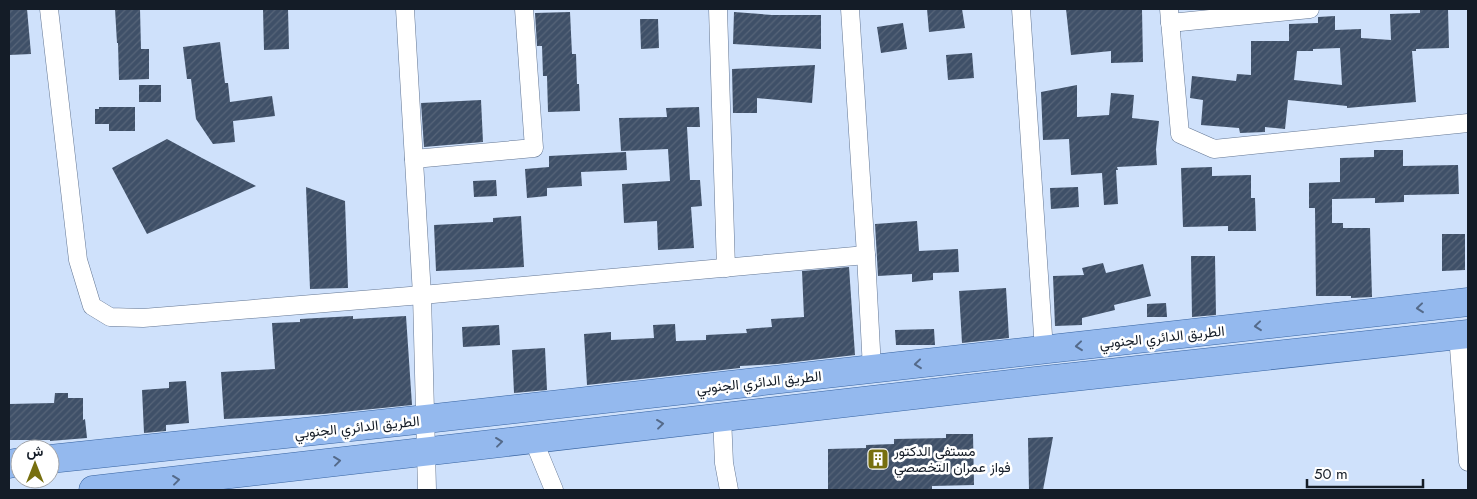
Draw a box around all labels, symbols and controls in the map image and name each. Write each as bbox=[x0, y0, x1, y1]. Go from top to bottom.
one-way arrow bbox=[1416, 302, 1424, 313]
street label: الطريق الدائري الجنوبي bbox=[1099, 320, 1226, 355]
one-way arrow bbox=[1254, 320, 1262, 331]
one-way arrow bbox=[1075, 340, 1083, 351]
one-way arrow bbox=[914, 358, 922, 369]
street label: الطريق الدائري الجنوبي bbox=[696, 365, 823, 400]
street label: الطريق الدائري الجنوبي bbox=[294, 410, 421, 445]
one-way arrow bbox=[657, 419, 665, 430]
one-way arrow bbox=[495, 437, 503, 448]
north arrow bbox=[10, 439, 60, 489]
text: ش bbox=[27, 441, 44, 461]
place label: مستفى الدكتور فواز عمران التخصصي bbox=[893, 441, 1011, 479]
building icon: مستفى الدكتور فواز عمران التخصصي bbox=[866, 447, 890, 471]
one-way arrow bbox=[334, 456, 342, 467]
scale bar bbox=[1307, 456, 1423, 488]
text: 50 m bbox=[1314, 463, 1348, 485]
one-way arrow bbox=[172, 475, 180, 486]

